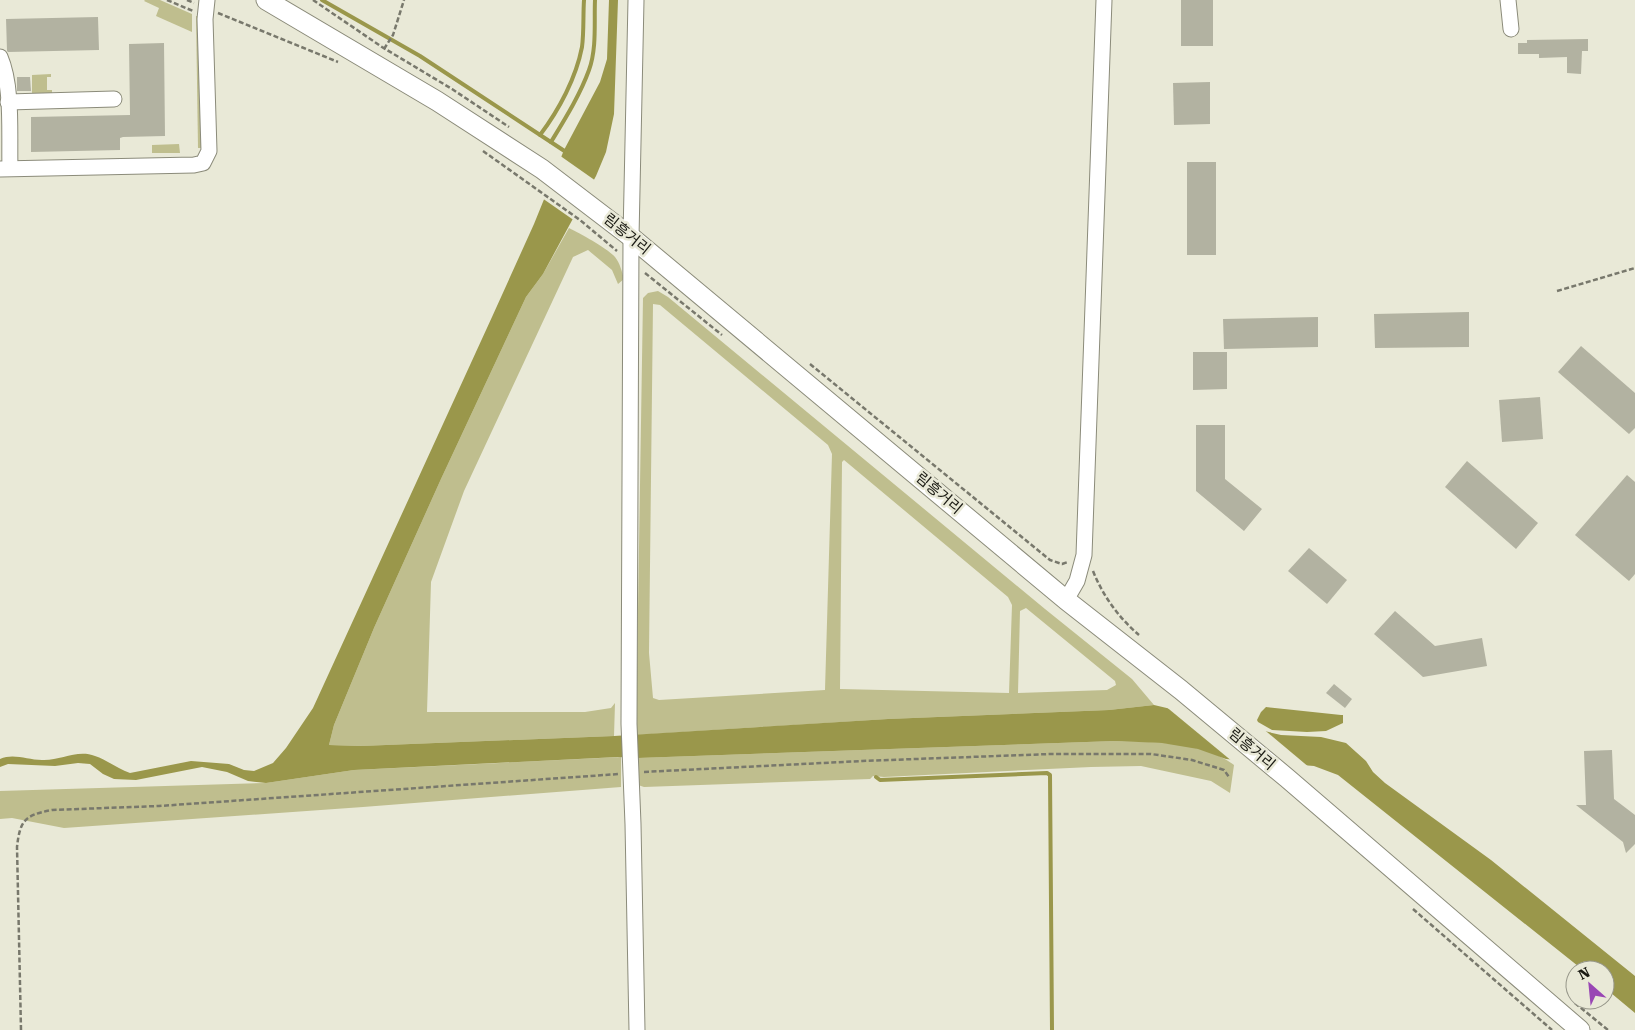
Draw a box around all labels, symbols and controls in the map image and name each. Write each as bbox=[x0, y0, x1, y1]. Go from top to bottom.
street label: 림흥거리 bbox=[600, 210, 654, 258]
street label: 림흥거리 bbox=[912, 468, 966, 518]
street label: 림흥거리 bbox=[1225, 724, 1279, 774]
north arrow bbox=[1565, 960, 1615, 1010]
text: N bbox=[1576, 964, 1593, 983]

